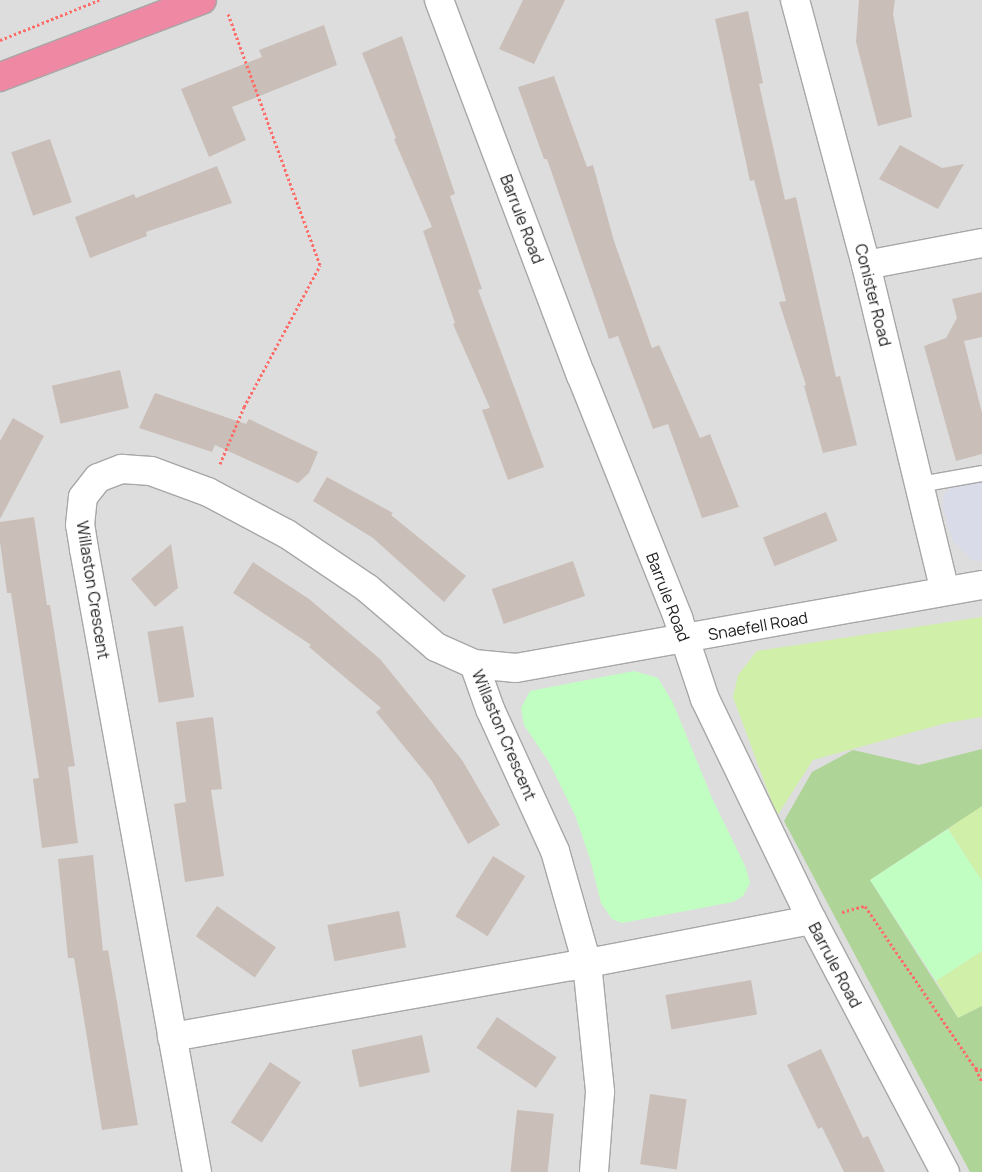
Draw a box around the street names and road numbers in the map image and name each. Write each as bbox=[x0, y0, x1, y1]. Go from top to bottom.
street label: Barrule Road bbox=[496, 172, 548, 266]
street label: Conister Road bbox=[851, 242, 895, 348]
street label: Willaston Crescent bbox=[73, 519, 113, 661]
street label: Barrule Road bbox=[642, 550, 694, 644]
street label: Snaefell Road bbox=[707, 608, 809, 644]
street label: Willaston Crescent bbox=[468, 667, 540, 803]
street label: Barrule Road bbox=[804, 919, 866, 1011]

